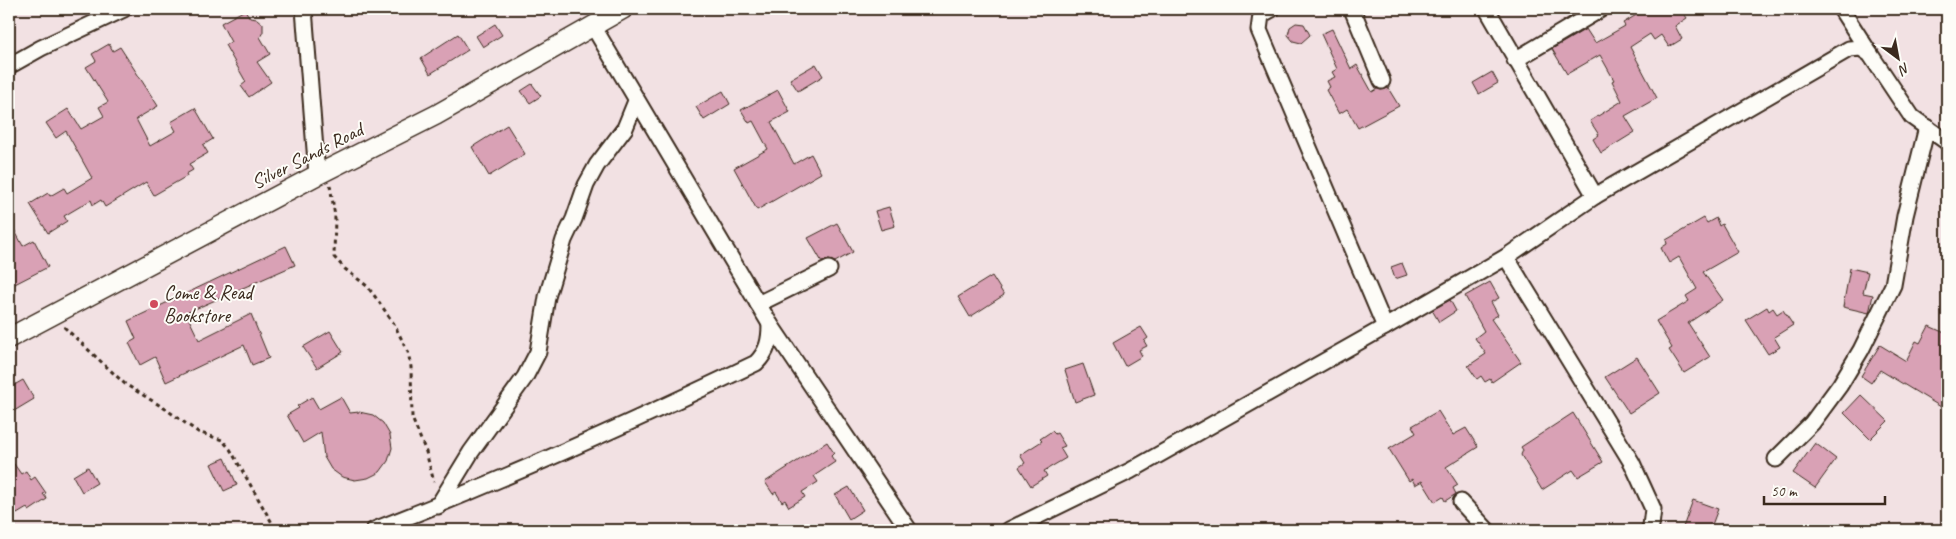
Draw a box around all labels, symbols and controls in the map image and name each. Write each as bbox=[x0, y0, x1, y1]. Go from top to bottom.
north arrow bbox=[1874, 32, 1924, 82]
text: N bbox=[1894, 59, 1913, 79]
street label: Silver Sands Road bbox=[247, 116, 370, 195]
place label: Come & Read Bookstore bbox=[164, 280, 255, 328]
marker: Come & Read Bookstore bbox=[148, 298, 160, 310]
scale bar bbox=[1764, 474, 1885, 506]
text: 50 m bbox=[1771, 482, 1798, 501]

